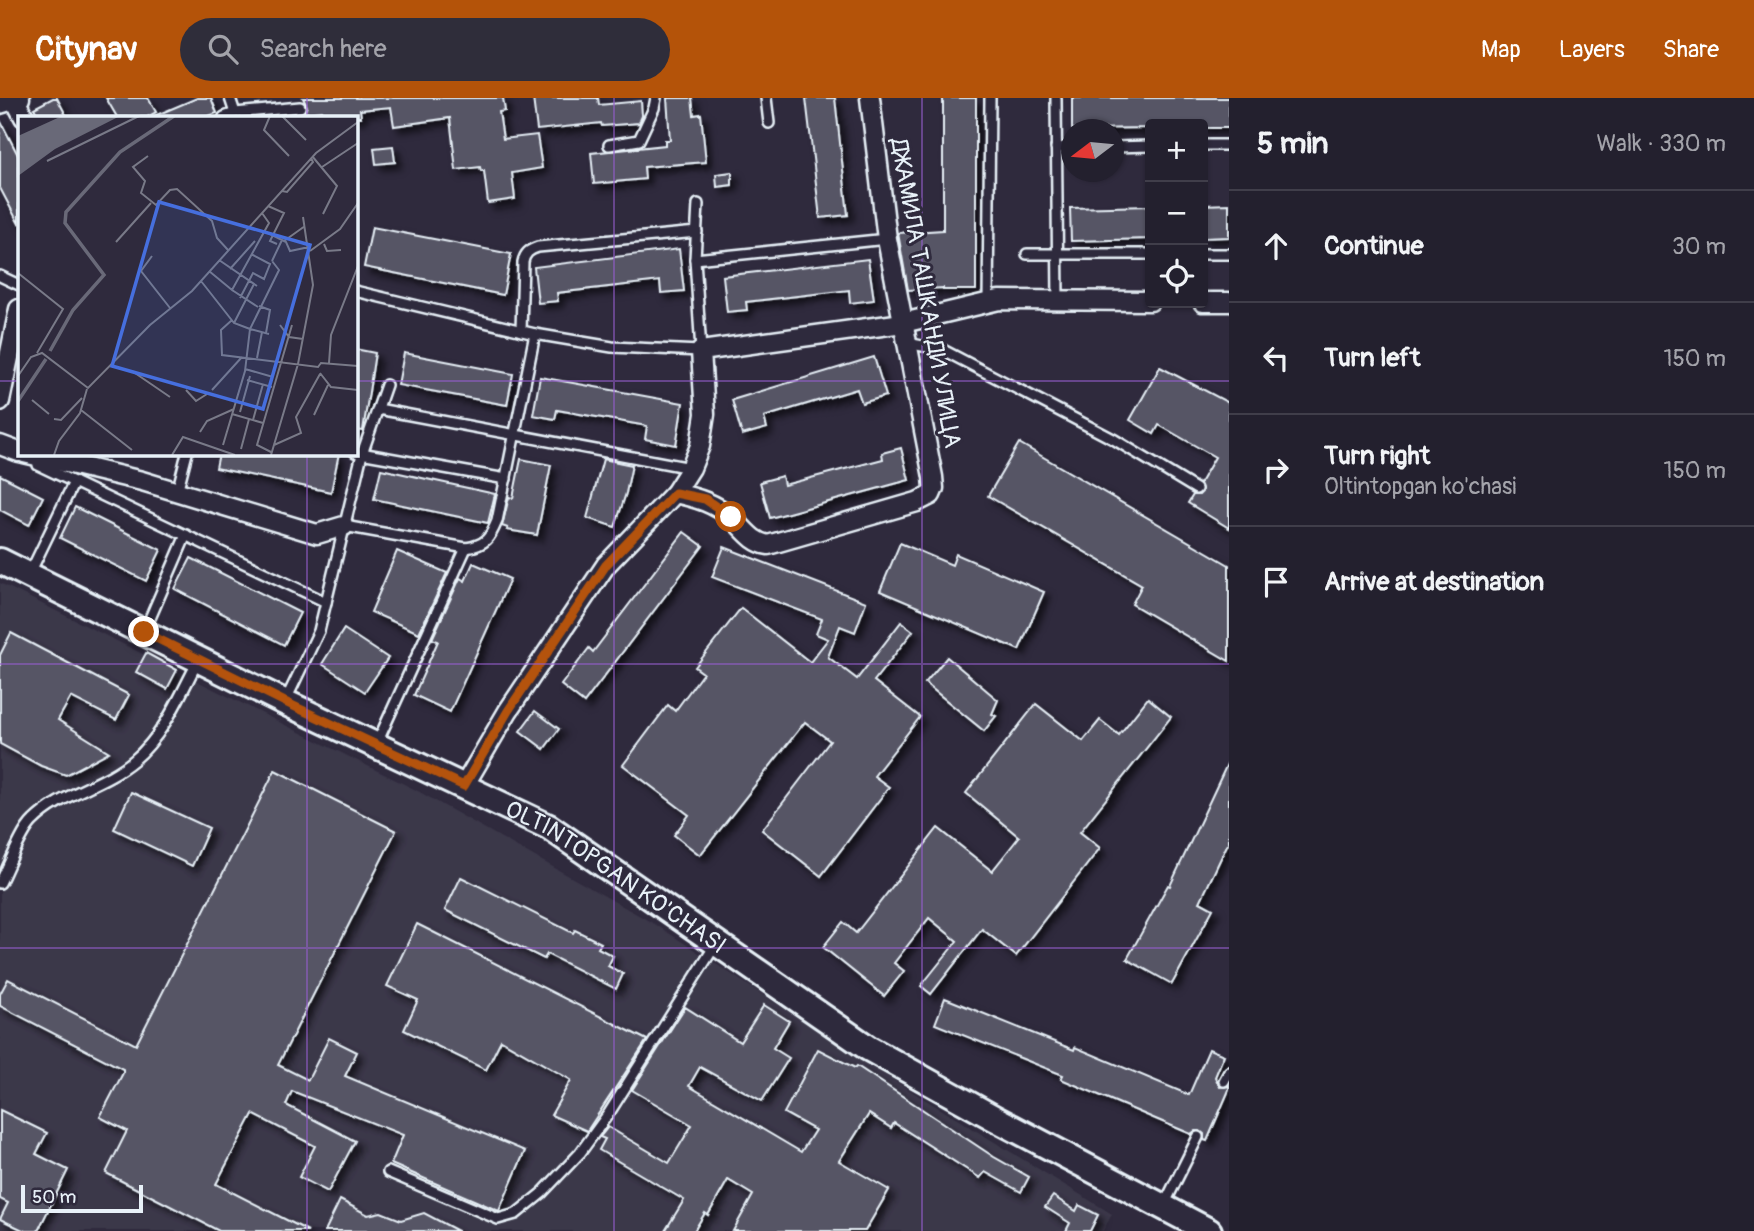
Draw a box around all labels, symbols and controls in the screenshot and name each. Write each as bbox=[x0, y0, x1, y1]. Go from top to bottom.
search box bbox=[180, 18, 670, 81]
text: Citynav bbox=[35, 29, 138, 70]
icon: search bbox=[204, 30, 242, 68]
text: Search here bbox=[260, 33, 386, 65]
text: Map bbox=[1481, 35, 1521, 64]
text: Layers bbox=[1559, 35, 1625, 64]
text: Share bbox=[1663, 35, 1719, 64]
inset map bbox=[18, 116, 357, 455]
north arrow bbox=[1061, 119, 1124, 182]
map controls bbox=[1145, 119, 1208, 308]
button: + bbox=[1145, 119, 1208, 182]
text: 5 min bbox=[1257, 125, 1328, 162]
text: Walk · 330 m bbox=[1596, 129, 1726, 158]
street label: ДЖАМИЛА ТАШКАНДИ УЛИЦА bbox=[884, 135, 967, 450]
button: − bbox=[1145, 182, 1208, 245]
icon: ahead bbox=[1257, 227, 1295, 265]
text: Continue bbox=[1324, 230, 1424, 262]
text: 30 m bbox=[1672, 232, 1726, 261]
button: locate bbox=[1145, 245, 1208, 308]
icon: left bbox=[1257, 339, 1295, 377]
text: Turn left bbox=[1324, 342, 1420, 374]
text: 150 m bbox=[1663, 344, 1726, 373]
text: Turn right bbox=[1324, 440, 1430, 472]
icon: right bbox=[1257, 451, 1295, 489]
text: 150 m bbox=[1663, 456, 1726, 485]
text: Oltintopgan ko'chasi bbox=[1324, 472, 1516, 501]
route start bbox=[715, 501, 746, 532]
icon: arrive bbox=[1257, 563, 1295, 601]
text: Arrive at destination bbox=[1324, 566, 1544, 598]
route end bbox=[128, 616, 159, 647]
street label: OLTINTOPGAN KO'CHASI bbox=[501, 794, 732, 960]
scale bar bbox=[21, 1182, 144, 1214]
text: 50 m bbox=[32, 1185, 76, 1209]

